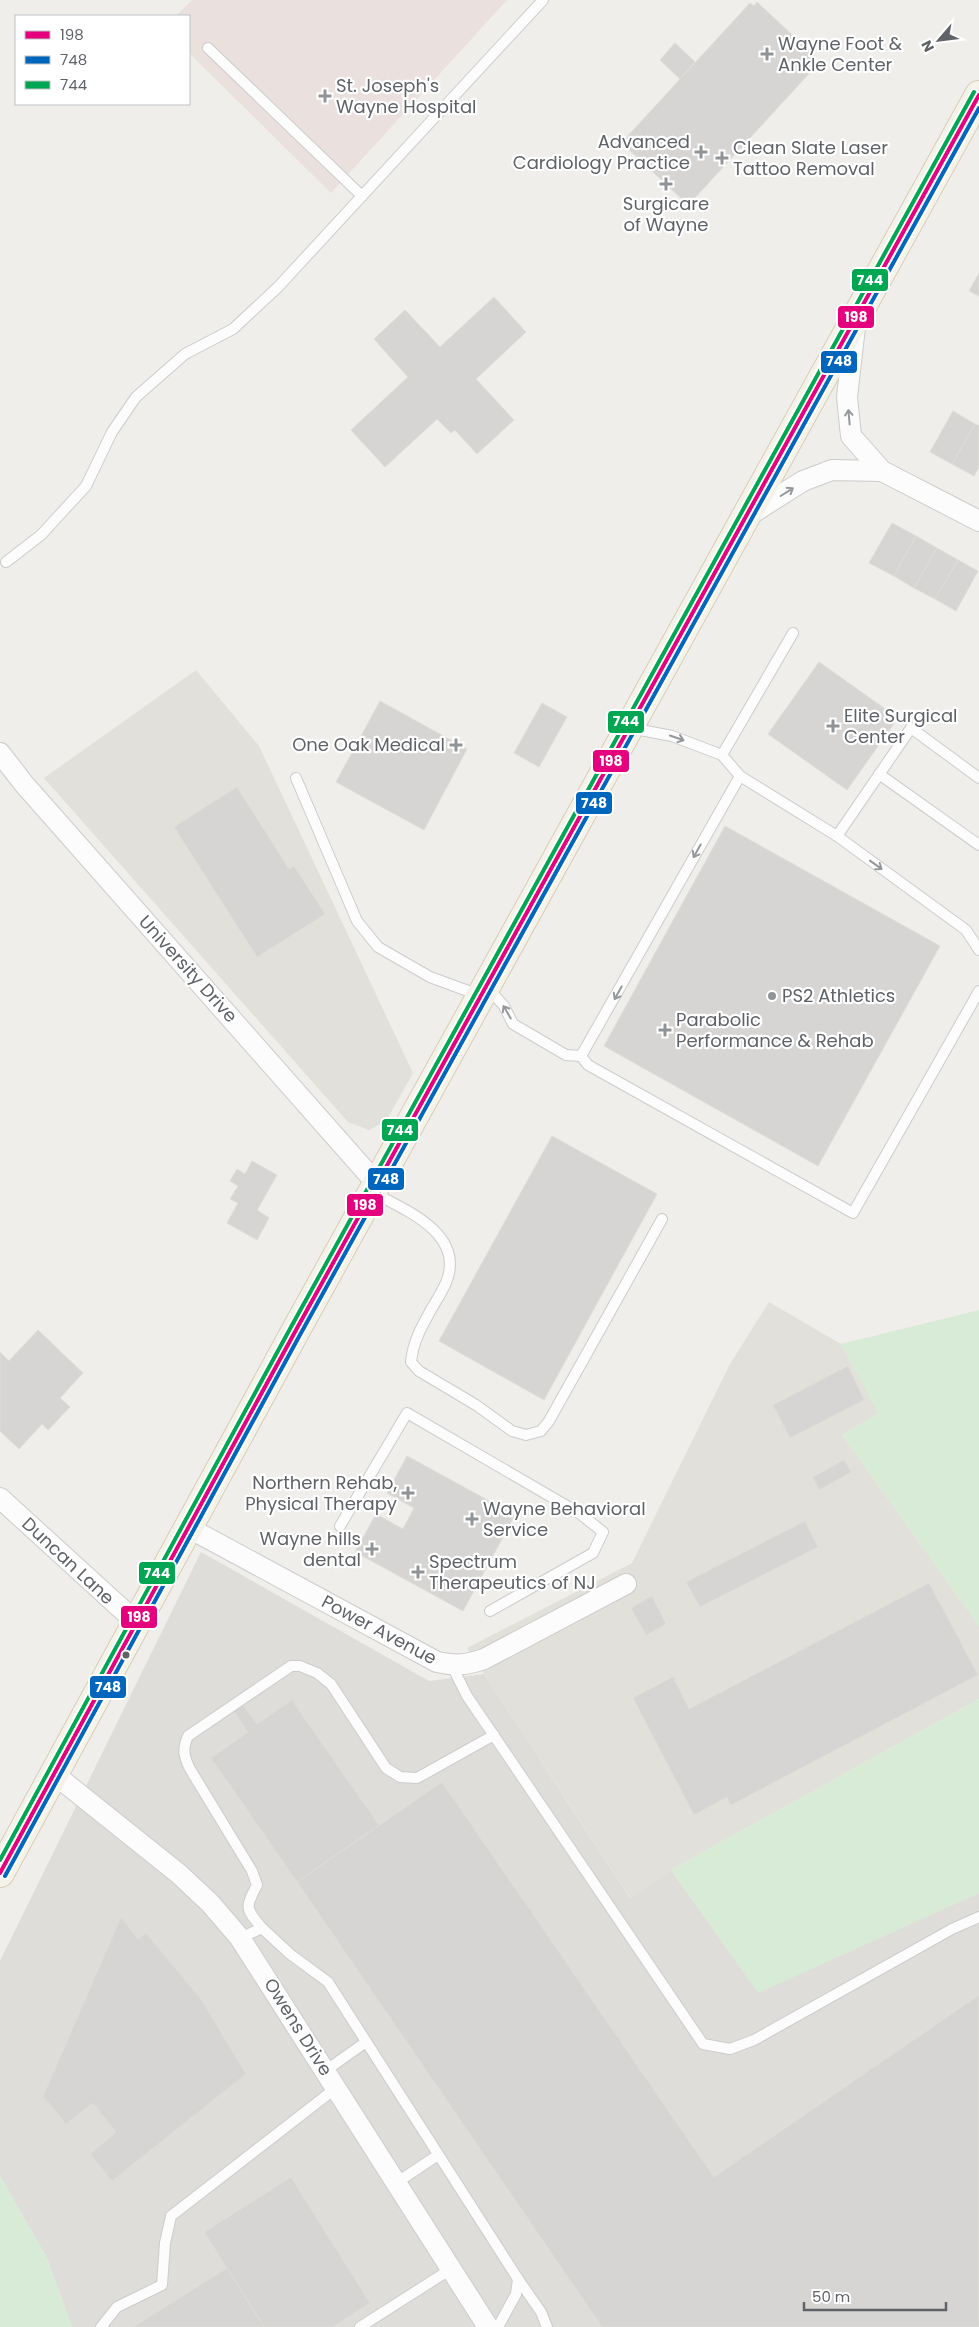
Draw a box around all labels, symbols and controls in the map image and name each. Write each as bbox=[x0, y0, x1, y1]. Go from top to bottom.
legend bbox=[15, 15, 190, 105]
north arrow bbox=[914, 15, 964, 65]
text: 198 bbox=[60, 24, 84, 45]
place label: Wayne Foot & Ankle Center bbox=[778, 31, 903, 77]
text: N bbox=[916, 37, 939, 55]
marker: Wayne Foot & Ankle Center bbox=[760, 47, 774, 61]
text: 748 bbox=[60, 49, 87, 70]
place label: St. Joseph's Wayne Hospital bbox=[336, 73, 476, 119]
text: 744 bbox=[60, 74, 87, 95]
marker: St. Joseph's Wayne Hospital bbox=[318, 89, 332, 103]
place label: Advanced Cardiology Practice bbox=[513, 129, 690, 175]
place label: Clean Slate Laser Tattoo Removal bbox=[733, 135, 888, 181]
marker: Advanced Cardiology Practice bbox=[694, 145, 708, 159]
marker: Clean Slate Laser Tattoo Removal bbox=[715, 151, 729, 165]
marker: Surgicare of Wayne bbox=[659, 177, 673, 191]
place label: Surgicare of Wayne bbox=[623, 191, 709, 237]
line badge: 744 bbox=[851, 268, 889, 292]
text: 744 bbox=[857, 270, 883, 290]
line badge: 198 bbox=[837, 305, 875, 329]
text: 198 bbox=[845, 307, 867, 327]
line badge: 748 bbox=[820, 350, 858, 374]
text: 748 bbox=[826, 351, 852, 371]
one-way arrow bbox=[844, 409, 854, 425]
one-way arrow bbox=[779, 486, 793, 496]
place label: Elite Surgical Center bbox=[844, 703, 958, 749]
line badge: 744 bbox=[607, 710, 645, 734]
text: 744 bbox=[613, 711, 639, 731]
marker: Elite Surgical Center bbox=[826, 719, 840, 733]
place label: One Oak Medical bbox=[292, 732, 445, 757]
one-way arrow bbox=[668, 734, 684, 743]
marker: One Oak Medical bbox=[449, 738, 463, 752]
line badge: 198 bbox=[592, 749, 630, 773]
text: 198 bbox=[600, 751, 622, 771]
line badge: 748 bbox=[575, 791, 613, 815]
text: 748 bbox=[581, 793, 607, 813]
one-way arrow bbox=[692, 844, 702, 859]
one-way arrow bbox=[869, 860, 883, 870]
street label: University Drive bbox=[133, 910, 243, 1028]
place label: PS2 Athletics bbox=[782, 983, 895, 1008]
one-way arrow bbox=[612, 985, 622, 1000]
marker: PS2 Athletics bbox=[766, 990, 778, 1002]
one-way arrow bbox=[502, 1004, 512, 1019]
place label: Parabolic Performance & Rehab bbox=[676, 1007, 874, 1053]
marker: Parabolic Performance & Rehab bbox=[658, 1023, 672, 1037]
line badge: 744 bbox=[381, 1118, 419, 1142]
text: 744 bbox=[387, 1120, 413, 1140]
line badge: 748 bbox=[367, 1167, 405, 1191]
text: 748 bbox=[373, 1169, 399, 1189]
line badge: 198 bbox=[346, 1193, 384, 1217]
text: 198 bbox=[354, 1195, 376, 1215]
place label: Northern Rehab, Physical Therapy bbox=[245, 1470, 397, 1516]
marker: Northern Rehab, Physical Therapy bbox=[401, 1486, 415, 1500]
place label: Wayne Behavioral Service bbox=[483, 1496, 646, 1542]
street label: Duncan Lane bbox=[17, 1511, 120, 1610]
marker: Wayne Behavioral Service bbox=[465, 1512, 479, 1526]
place label: Wayne hills dental bbox=[259, 1526, 361, 1572]
marker: Wayne hills dental bbox=[365, 1542, 379, 1556]
place label: Spectrum Therapeutics of NJ bbox=[429, 1549, 596, 1595]
line badge: 744 bbox=[138, 1561, 176, 1585]
text: 744 bbox=[144, 1563, 170, 1583]
marker: Spectrum Therapeutics of NJ bbox=[411, 1565, 425, 1579]
street label: Power Avenue bbox=[317, 1589, 441, 1670]
line badge: 198 bbox=[120, 1605, 158, 1629]
text: 198 bbox=[128, 1607, 150, 1627]
unlabelled marker bbox=[121, 1650, 131, 1660]
line badge: 748 bbox=[89, 1675, 127, 1699]
text: 748 bbox=[95, 1677, 121, 1697]
street label: Owens Drive bbox=[258, 1973, 338, 2080]
scale bar bbox=[804, 2280, 946, 2312]
text: 50 m bbox=[812, 2286, 850, 2307]

